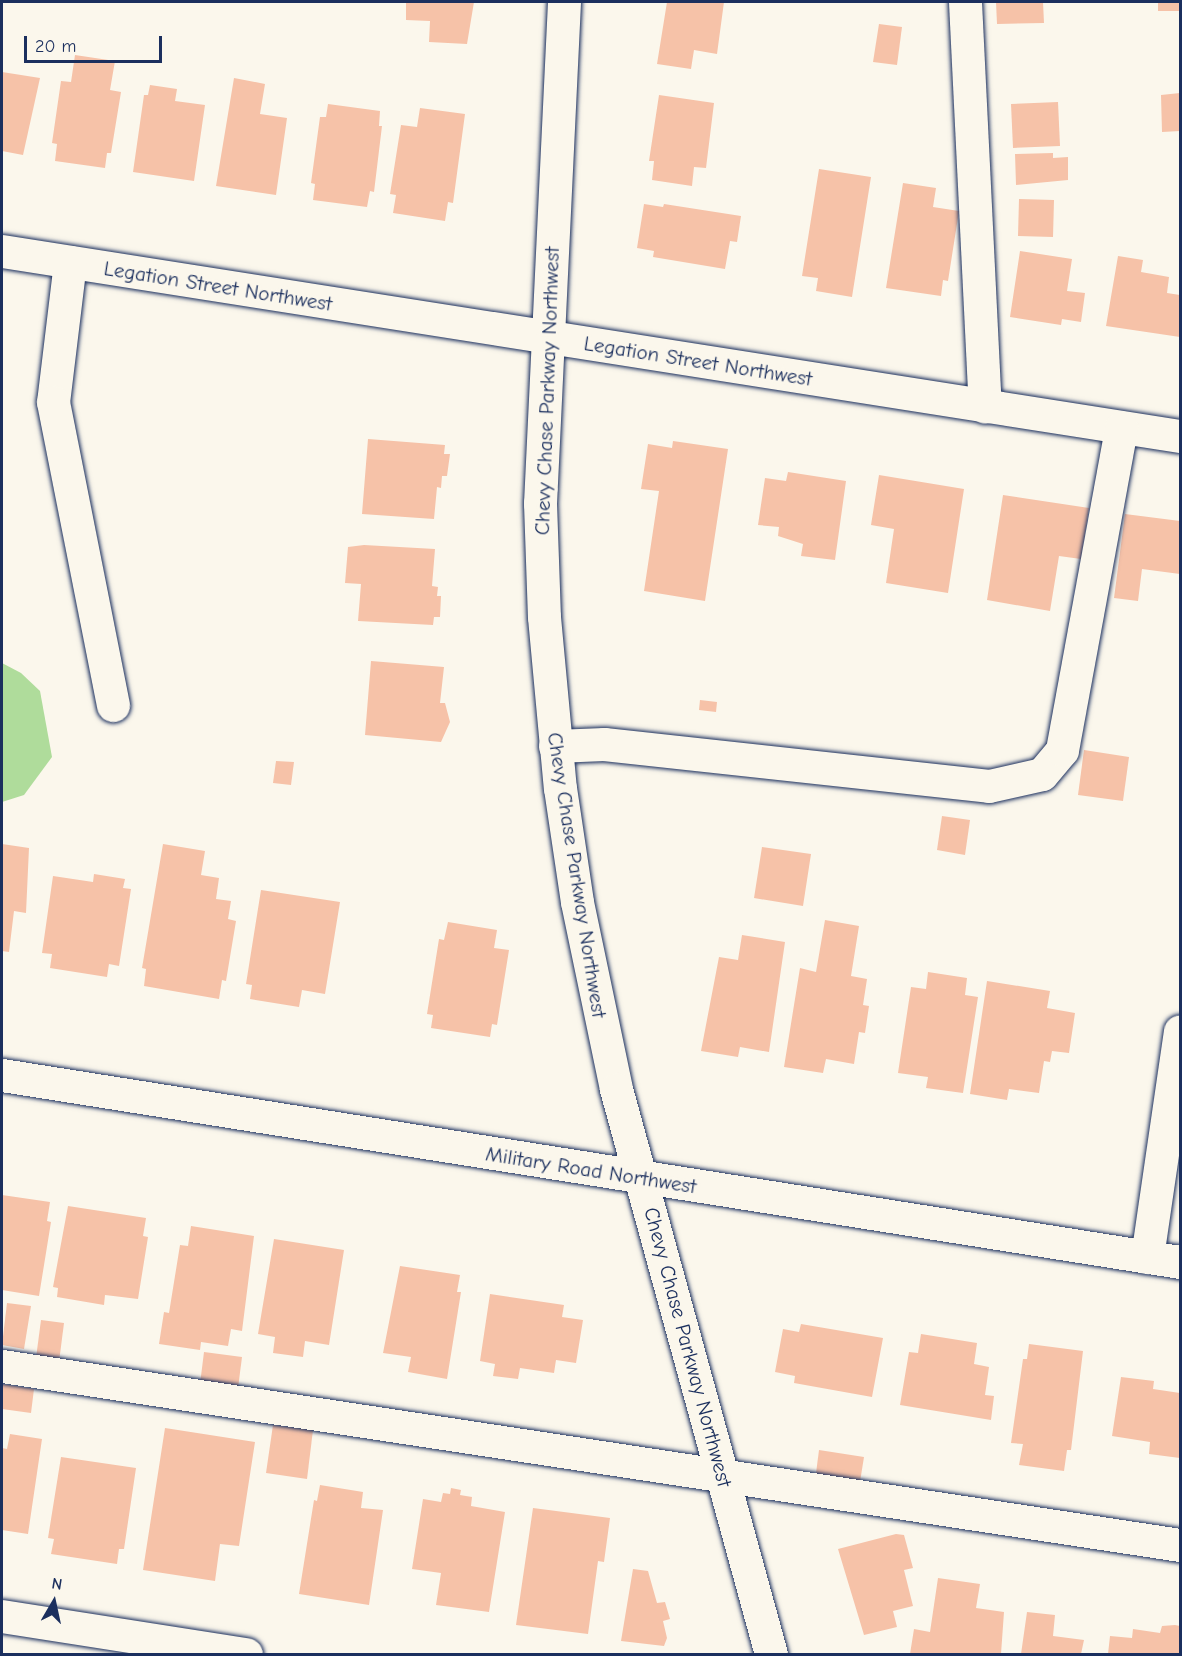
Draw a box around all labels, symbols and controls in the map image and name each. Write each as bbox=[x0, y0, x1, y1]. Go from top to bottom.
scale bar bbox=[27, 24, 165, 62]
text: 20 m bbox=[35, 36, 76, 57]
street label: Chevy Chase Parkway Northwest bbox=[529, 246, 565, 536]
street label: Legation Street Northwest bbox=[102, 256, 334, 316]
street label: Legation Street Northwest bbox=[582, 331, 814, 391]
street label: Chevy Chase Parkway Northwest bbox=[542, 730, 612, 1020]
street label: Military Road Northwest bbox=[484, 1141, 698, 1199]
street label: Chevy Chase Parkway Northwest bbox=[638, 1204, 738, 1490]
north arrow bbox=[24, 1572, 84, 1632]
text: N bbox=[50, 1575, 63, 1594]

